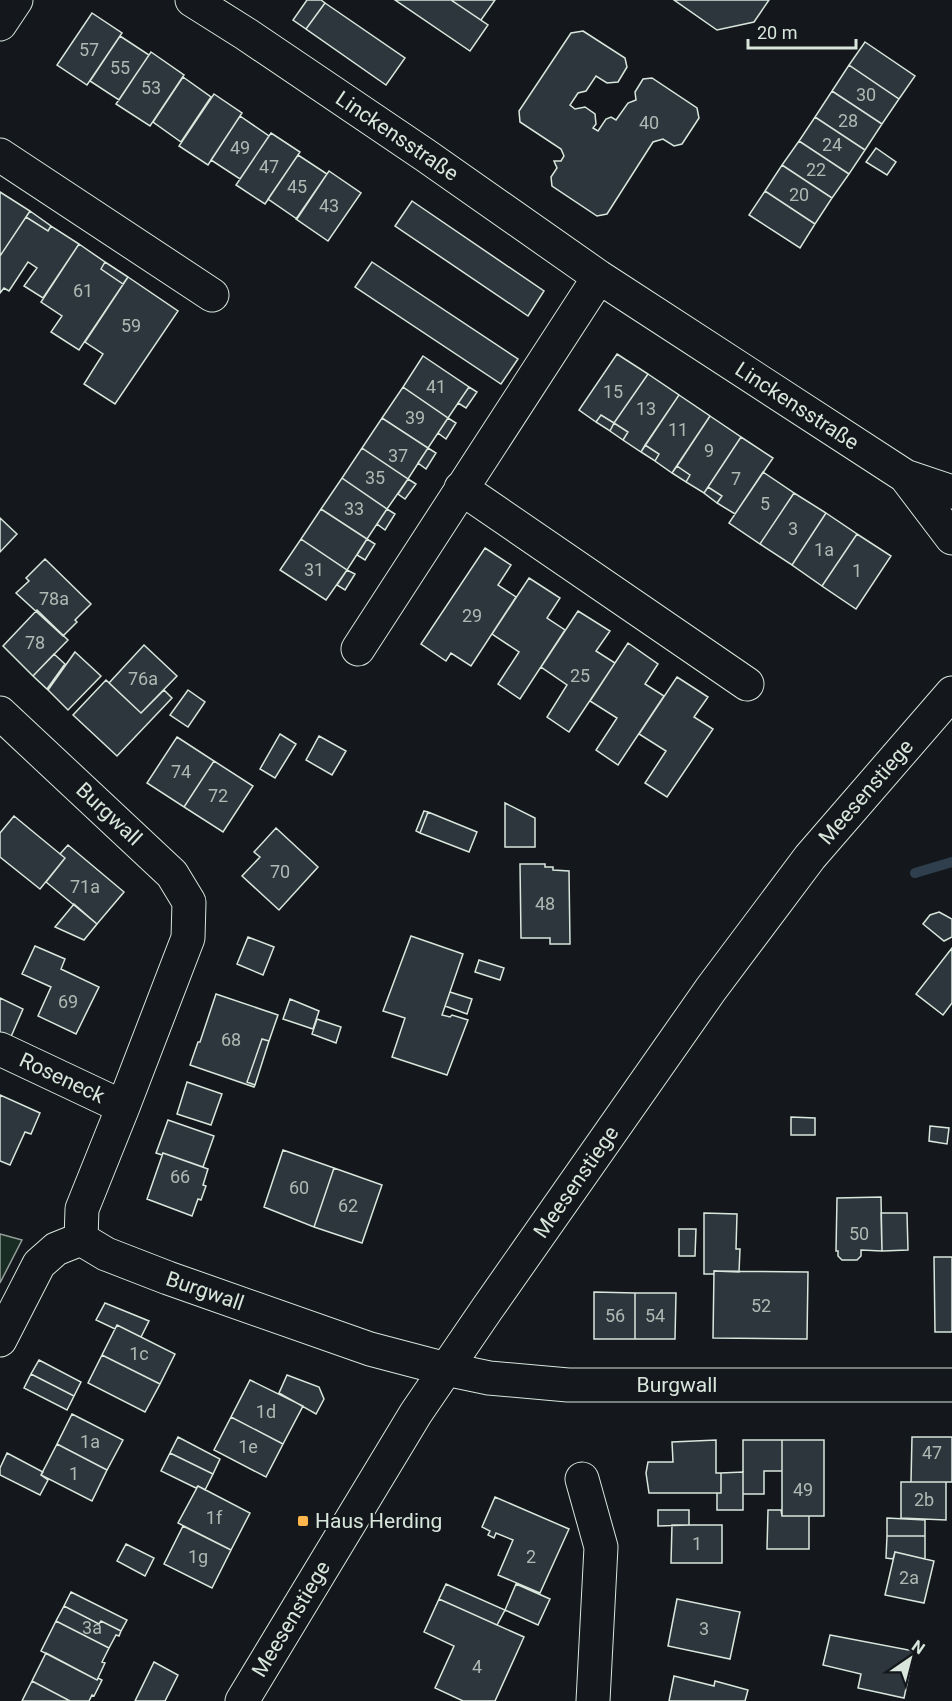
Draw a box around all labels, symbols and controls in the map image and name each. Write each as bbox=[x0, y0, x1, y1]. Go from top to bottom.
scale bar bbox=[748, 12, 856, 50]
text: 20 m bbox=[757, 22, 797, 43]
house number: 57 bbox=[79, 39, 99, 60]
house number: 55 bbox=[110, 57, 130, 78]
house number: 53 bbox=[141, 77, 161, 98]
house number: 30 bbox=[856, 84, 876, 105]
street label: Linckensstraße bbox=[331, 86, 463, 186]
house number: 28 bbox=[838, 110, 858, 131]
house number: 40 bbox=[639, 112, 659, 133]
house number: 24 bbox=[822, 134, 842, 155]
house number: 49 bbox=[230, 137, 250, 158]
house number: 47 bbox=[259, 156, 279, 177]
house number: 22 bbox=[806, 159, 826, 180]
house number: 45 bbox=[287, 176, 307, 197]
house number: 20 bbox=[789, 184, 809, 205]
house number: 43 bbox=[319, 195, 339, 216]
house number: 61 bbox=[73, 280, 93, 301]
house number: 59 bbox=[121, 315, 141, 336]
street label: Linckensstraße bbox=[731, 357, 863, 455]
house number: 41 bbox=[426, 376, 446, 397]
house number: 15 bbox=[603, 381, 623, 402]
house number: 13 bbox=[636, 398, 656, 419]
house number: 39 bbox=[405, 407, 425, 428]
house number: 11 bbox=[668, 419, 688, 440]
house number: 9 bbox=[704, 440, 714, 461]
house number: 37 bbox=[388, 445, 408, 466]
house number: 35 bbox=[365, 467, 385, 488]
house number: 7 bbox=[731, 468, 741, 489]
house number: 5 bbox=[760, 493, 770, 514]
house number: 33 bbox=[344, 498, 364, 519]
house number: 3 bbox=[788, 518, 798, 539]
house number: 1a bbox=[814, 539, 834, 560]
house number: 31 bbox=[304, 559, 324, 580]
house number: 1 bbox=[852, 560, 862, 581]
house number: 78a bbox=[39, 588, 69, 609]
house number: 29 bbox=[462, 605, 482, 626]
house number: 78 bbox=[25, 632, 45, 653]
house number: 25 bbox=[570, 665, 590, 686]
house number: 76a bbox=[128, 668, 158, 689]
street label: Meesenstiege bbox=[814, 735, 918, 849]
house number: 74 bbox=[171, 761, 191, 782]
street label: Burgwall bbox=[71, 778, 147, 850]
house number: 72 bbox=[208, 785, 228, 806]
house number: 70 bbox=[270, 861, 290, 882]
house number: 71a bbox=[70, 876, 100, 897]
house number: 48 bbox=[535, 893, 555, 914]
house number: 69 bbox=[58, 991, 78, 1012]
house number: 68 bbox=[221, 1029, 241, 1050]
street label: Roseneck bbox=[16, 1048, 109, 1108]
street label: Meesenstiege bbox=[529, 1121, 623, 1243]
house number: 66 bbox=[170, 1166, 190, 1187]
house number: 60 bbox=[289, 1177, 309, 1198]
house number: 62 bbox=[338, 1195, 358, 1216]
house number: 50 bbox=[849, 1223, 869, 1244]
street label: Burgwall bbox=[163, 1267, 247, 1315]
house number: 52 bbox=[751, 1295, 771, 1316]
house number: 56 bbox=[605, 1305, 625, 1326]
house number: 54 bbox=[645, 1305, 665, 1326]
house number: 1c bbox=[129, 1343, 149, 1364]
street label: Burgwall bbox=[637, 1373, 717, 1397]
house number: 1d bbox=[256, 1401, 276, 1422]
house number: 1a bbox=[80, 1431, 100, 1452]
house number: 1e bbox=[238, 1436, 258, 1457]
house number: 47 bbox=[922, 1442, 942, 1463]
house number: 1 bbox=[69, 1463, 79, 1484]
house number: 49 bbox=[793, 1479, 813, 1500]
house number: 2b bbox=[914, 1489, 934, 1510]
house number: 1f bbox=[206, 1507, 223, 1528]
place label: Haus Herding bbox=[315, 1509, 442, 1533]
marker: Haus Herding bbox=[296, 1514, 310, 1528]
house number: 1 bbox=[692, 1533, 702, 1554]
house number: 1g bbox=[188, 1546, 208, 1567]
house number: 2 bbox=[526, 1546, 536, 1567]
street label: Meesenstiege bbox=[247, 1557, 335, 1681]
house number: 2a bbox=[899, 1567, 919, 1588]
house number: 3a bbox=[82, 1617, 102, 1638]
house number: 3 bbox=[699, 1618, 709, 1639]
north arrow bbox=[880, 1629, 940, 1689]
text: N bbox=[908, 1636, 928, 1658]
house number: 4 bbox=[472, 1656, 482, 1677]

